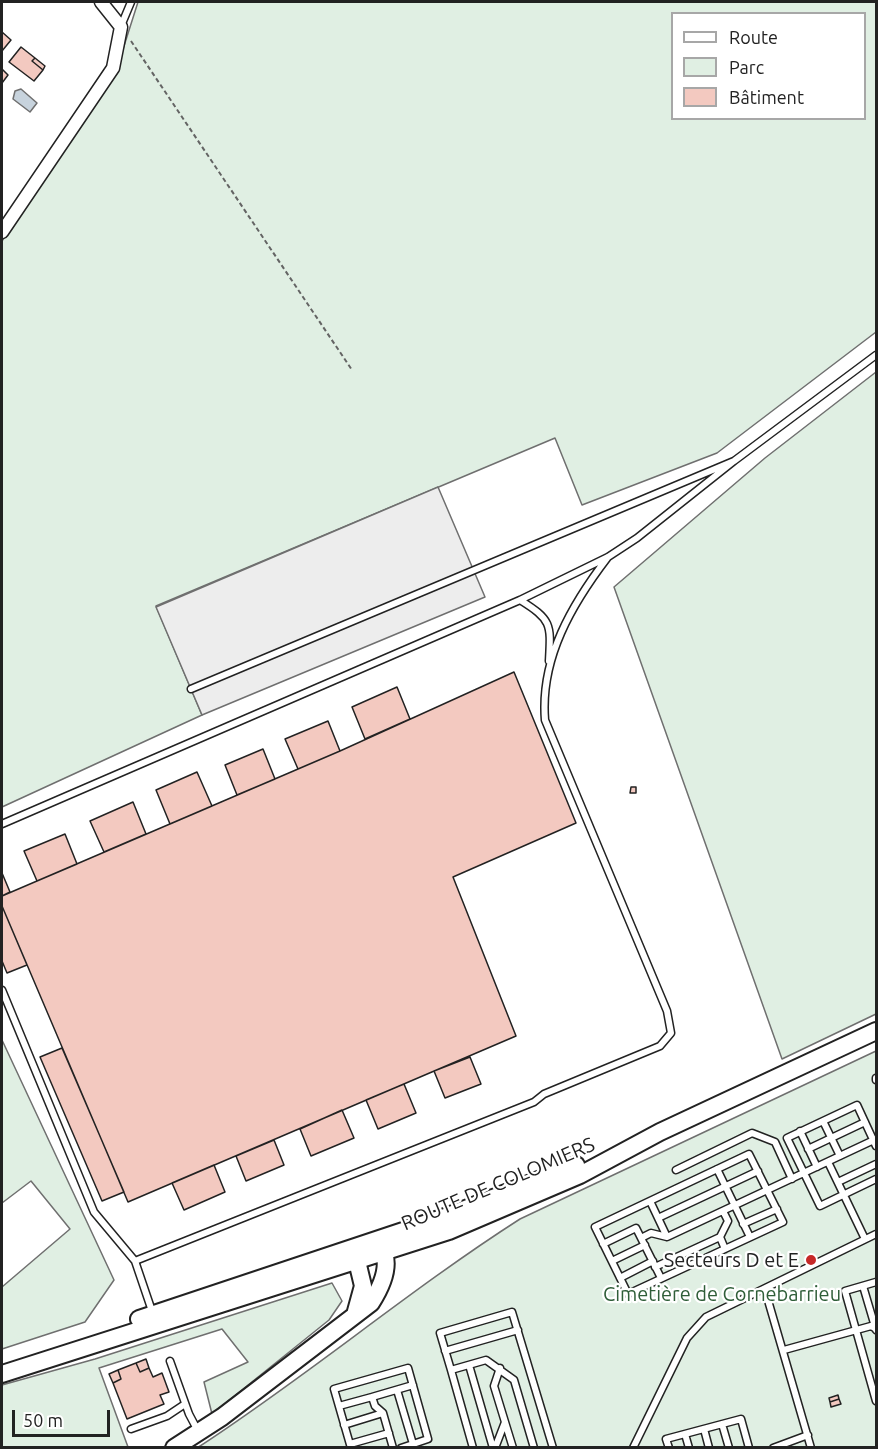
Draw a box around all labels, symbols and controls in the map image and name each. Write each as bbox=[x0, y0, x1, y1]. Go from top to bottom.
legend bbox=[671, 12, 866, 120]
text: Route bbox=[729, 27, 778, 47]
text: Parc bbox=[729, 57, 764, 77]
text: Bâtiment bbox=[729, 87, 804, 107]
street label: ROUTE DE COLOMIERS bbox=[398, 1132, 598, 1236]
place label: Secteurs D et E bbox=[664, 1248, 799, 1272]
marker: Secteurs D et E bbox=[804, 1253, 818, 1267]
park label: Cimetière de Cornebarrieu bbox=[603, 1282, 841, 1306]
scale bar bbox=[15, 1398, 112, 1436]
text: 50 m bbox=[23, 1410, 63, 1430]

